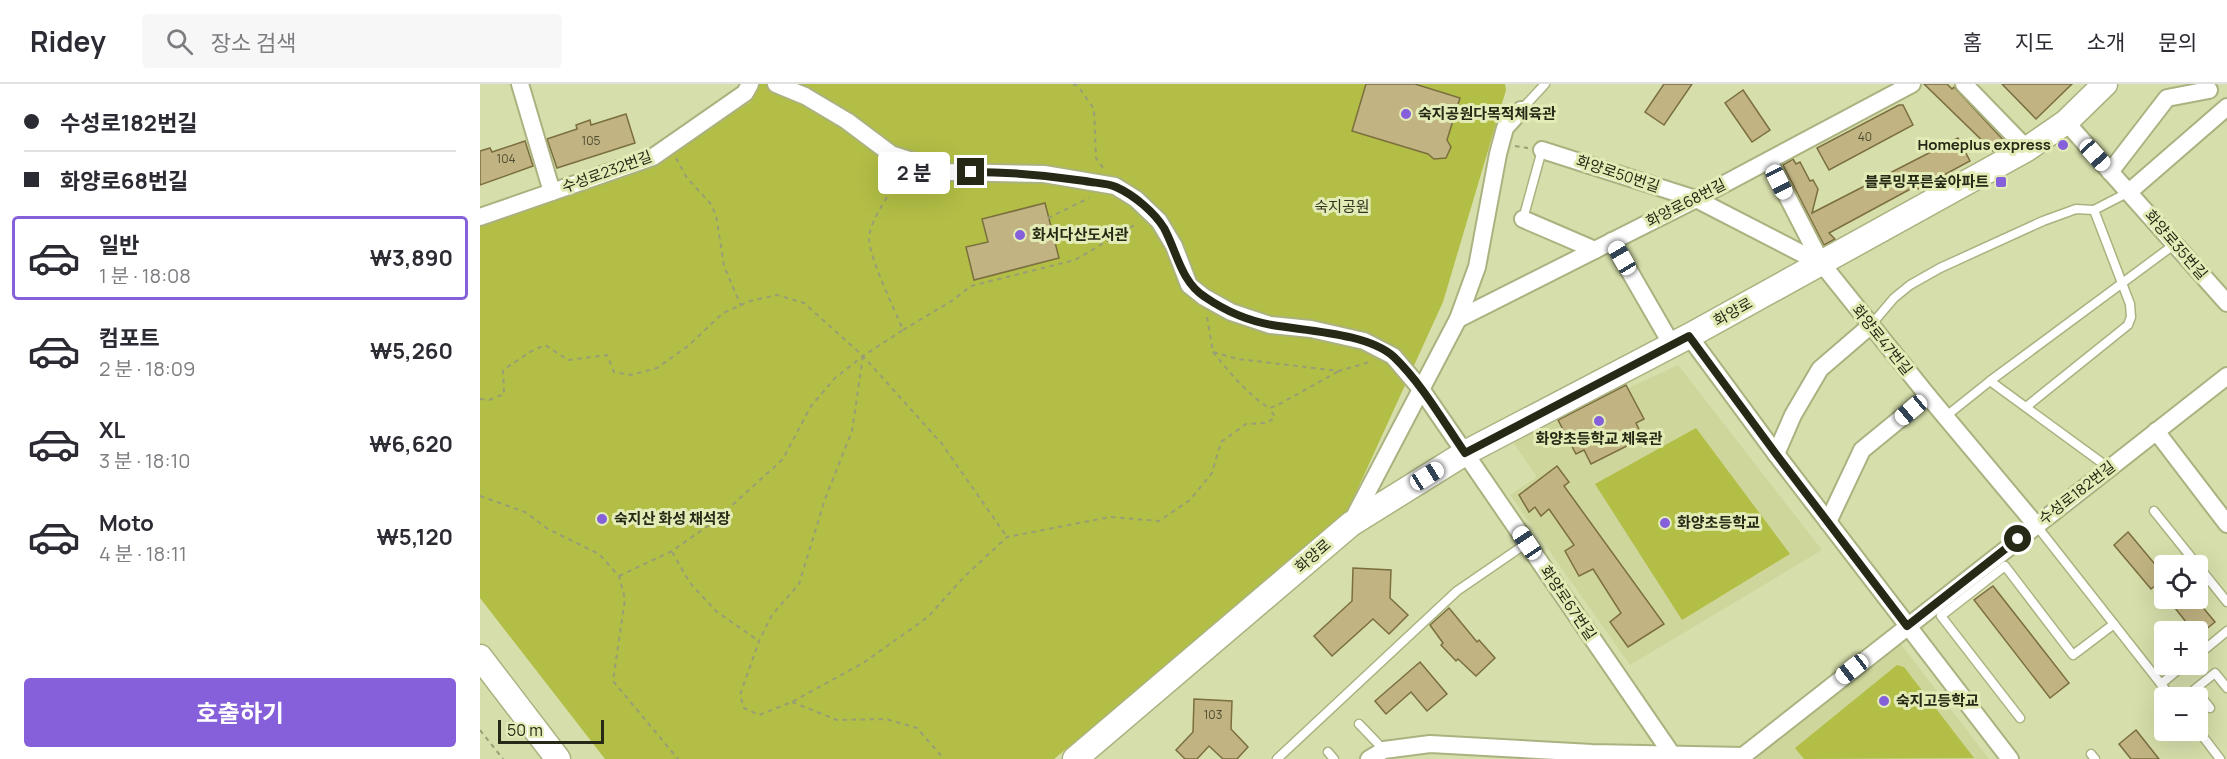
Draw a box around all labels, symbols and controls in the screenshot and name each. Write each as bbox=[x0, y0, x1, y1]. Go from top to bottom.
search box bbox=[142, 14, 562, 68]
text: Ridey bbox=[30, 22, 106, 60]
icon: search bbox=[163, 25, 196, 58]
text: 장소 검색 bbox=[211, 28, 296, 58]
text: 홈 bbox=[1963, 28, 1982, 56]
text: 지도 bbox=[2015, 28, 2054, 56]
text: 소개 bbox=[2087, 28, 2125, 56]
text: 문의 bbox=[2158, 28, 2197, 56]
place label: 숙지공원다목적체육관 bbox=[1418, 103, 1556, 124]
marker: 숙지공원다목적체육관 bbox=[1399, 107, 1413, 121]
text: 수성로182번길 bbox=[60, 108, 197, 138]
house number: 40 bbox=[1858, 128, 1872, 145]
house number: 105 bbox=[582, 132, 601, 149]
place label: Homeplus express bbox=[1917, 134, 2051, 155]
car bbox=[2076, 136, 2114, 174]
marker: Homeplus express bbox=[2056, 138, 2070, 152]
street label: 수성로232번길 bbox=[559, 146, 655, 198]
house number: 104 bbox=[496, 150, 516, 167]
street label: 화양로50번길 bbox=[1574, 150, 1663, 197]
callout: 2 분 bbox=[878, 151, 950, 193]
route end bbox=[957, 158, 984, 185]
text: 2 분 bbox=[897, 159, 931, 186]
car bbox=[1763, 162, 1795, 202]
text: 화양로68번길 bbox=[60, 166, 188, 196]
place label: 블루밍푸른숲아파트 bbox=[1865, 171, 1989, 192]
street label: 화양로68번길 bbox=[1642, 173, 1729, 232]
marker: 블루밍푸른숲아파트 bbox=[1994, 175, 2008, 189]
park label: 숙지공원 bbox=[1314, 196, 1370, 217]
street label: 화양로35번길 bbox=[2140, 205, 2213, 284]
place label: 화서다산도서관 bbox=[1032, 224, 1129, 245]
marker: 화서다산도서관 bbox=[1013, 228, 1027, 242]
text: 일반 bbox=[99, 230, 139, 260]
icon: car bbox=[27, 231, 81, 285]
car bbox=[1605, 238, 1639, 278]
text: ₩3,890 bbox=[370, 243, 453, 273]
text: 1 분 · 18:08 bbox=[99, 262, 191, 289]
street label: 화양로 bbox=[1710, 292, 1756, 331]
street label: 화양로47번길 bbox=[1847, 300, 1917, 379]
text: 컴포트 bbox=[99, 323, 160, 353]
icon: car bbox=[27, 324, 81, 378]
text: ₩5,260 bbox=[370, 336, 453, 366]
text: 2 분 · 18:09 bbox=[99, 355, 195, 382]
car bbox=[1891, 392, 1931, 428]
marker: 화양초등학교 체육관 bbox=[1592, 414, 1606, 428]
text: XL bbox=[99, 415, 125, 445]
icon: car bbox=[27, 417, 81, 471]
place label: 화양초등학교 체육관 bbox=[1535, 428, 1663, 449]
text: ₩6,620 bbox=[369, 429, 453, 459]
text: 3 분 · 18:10 bbox=[99, 447, 190, 474]
street label: 수성로182번길 bbox=[2034, 456, 2119, 529]
car bbox=[1407, 459, 1447, 493]
text: Moto bbox=[99, 508, 154, 538]
place label: 숙지산 화성 채석장 bbox=[614, 508, 731, 529]
icon: car bbox=[27, 510, 81, 564]
marker: 숙지산 화성 채석장 bbox=[595, 512, 609, 526]
place label: 화양초등학교 bbox=[1677, 512, 1760, 533]
marker: 화양초등학교 bbox=[1658, 516, 1672, 530]
text: ₩5,120 bbox=[377, 522, 453, 552]
car bbox=[1509, 523, 1545, 563]
route start bbox=[2004, 525, 2031, 552]
street label: 화양로 bbox=[1290, 534, 1335, 577]
text: 4 분 · 18:11 bbox=[99, 540, 187, 567]
map controls bbox=[2154, 555, 2208, 741]
button: locate bbox=[2154, 555, 2208, 609]
street label: 화양로67번길 bbox=[1536, 561, 1601, 644]
button: + bbox=[2154, 621, 2208, 675]
car bbox=[1832, 651, 1872, 687]
button: 호출하기 bbox=[24, 678, 456, 747]
button: − bbox=[2154, 687, 2208, 741]
place label: 숙지고등학교 bbox=[1896, 690, 1979, 711]
marker: 숙지고등학교 bbox=[1877, 694, 1891, 708]
house number: 103 bbox=[1204, 706, 1222, 723]
scale bar bbox=[498, 717, 604, 744]
text: 50 m bbox=[507, 719, 543, 741]

